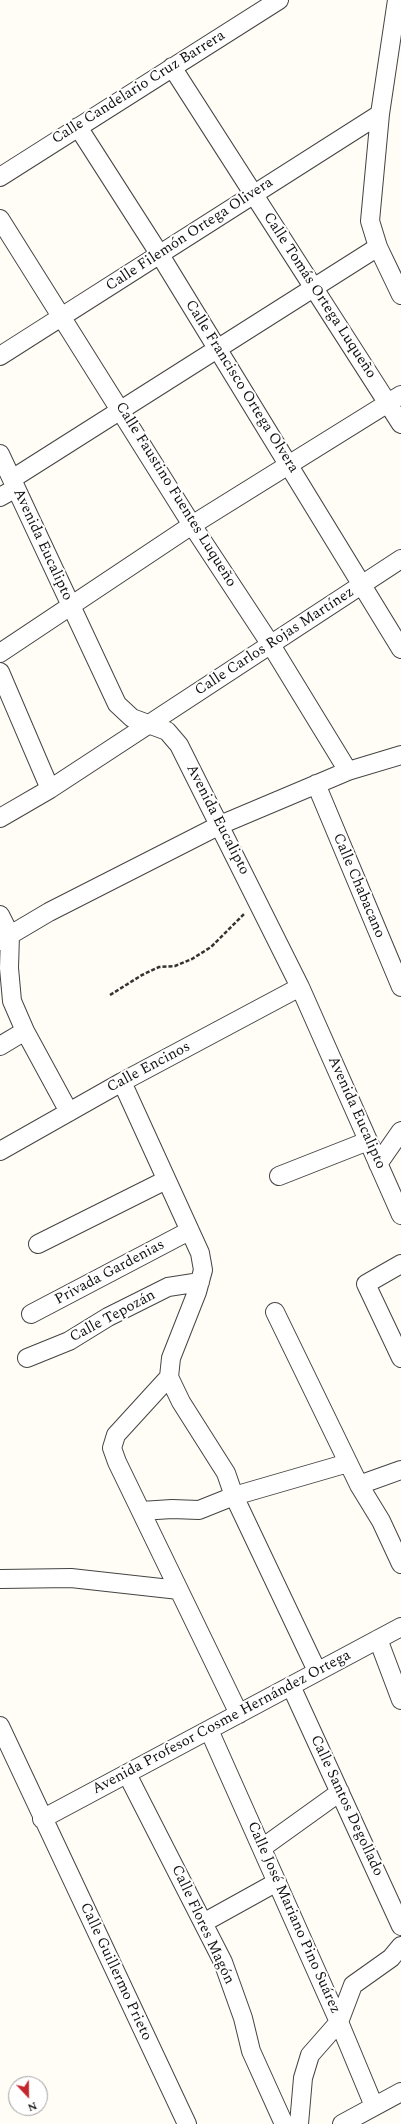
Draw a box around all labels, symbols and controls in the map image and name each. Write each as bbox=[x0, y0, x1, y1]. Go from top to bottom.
street label: Calle Candelario Cruz Barrera bbox=[49, 27, 229, 149]
street label: Calle Filemón Ortega Olivera bbox=[103, 174, 277, 296]
street label: Calle Tomás Ortega Luqueño bbox=[259, 210, 379, 382]
street label: Calle Francisco Ortega Olvera bbox=[180, 297, 302, 477]
street label: Calle Faustino Fuentes Luqueño bbox=[111, 399, 239, 591]
street label: Avenida Eucalipto bbox=[8, 486, 76, 604]
street label: Calle Carlos Rojas Martínez bbox=[192, 584, 358, 700]
street label: Avenida Eucalipto bbox=[181, 762, 253, 878]
street label: Calle Chabacano bbox=[328, 831, 388, 941]
street label: Calle Encinos bbox=[104, 1039, 194, 1097]
street label: Avenida Eucalipto bbox=[323, 1054, 389, 1172]
street label: Privada Gardenias bbox=[52, 1236, 168, 1310]
street label: Calle Tepozán bbox=[67, 1287, 159, 1347]
street label: Avenida Profesor Cosme Hernández Ortega bbox=[90, 1647, 354, 1799]
street label: Calle Santos Degollado bbox=[305, 1733, 387, 1879]
street label: Calle José Mariano Pino Suárez bbox=[242, 1819, 344, 2017]
street label: Calle Flores Magón bbox=[167, 1863, 237, 1987]
street label: Calle Guillermo Prieto bbox=[75, 1900, 155, 2044]
north arrow bbox=[8, 2076, 48, 2116]
text: N bbox=[25, 2097, 40, 2116]

